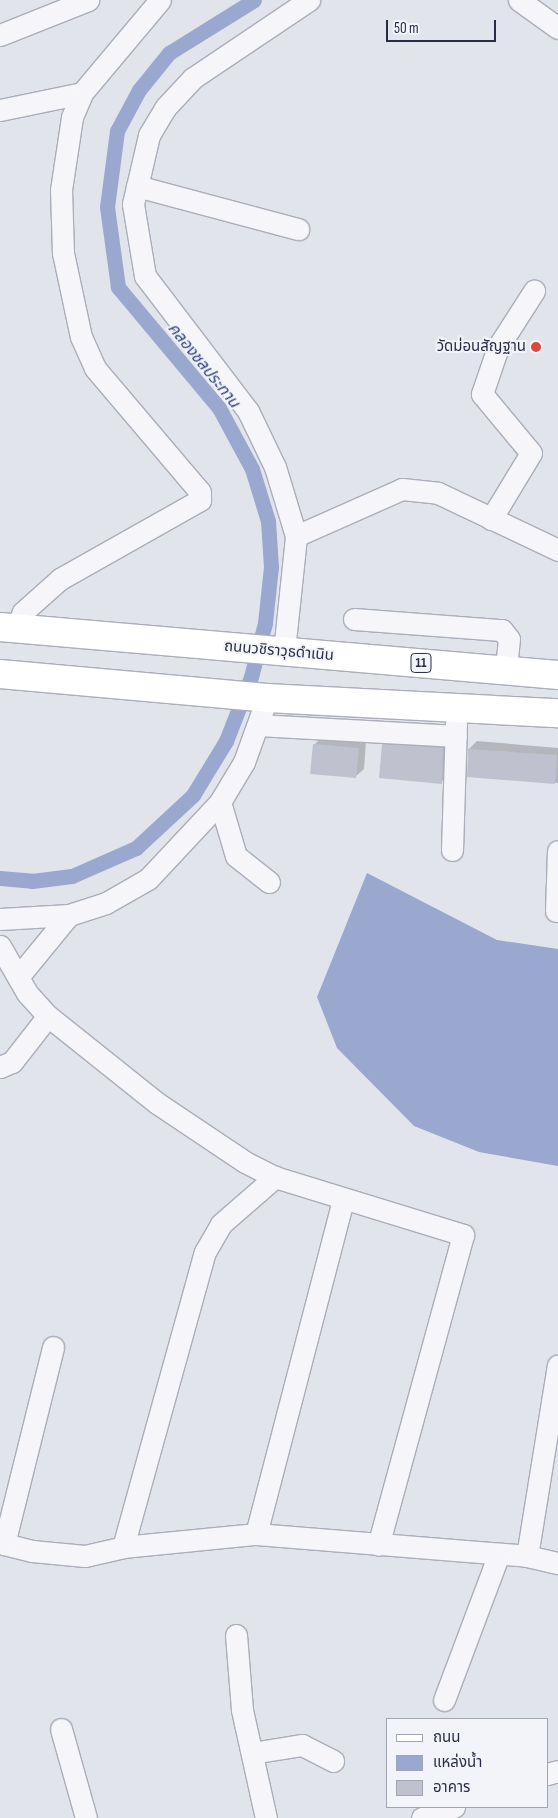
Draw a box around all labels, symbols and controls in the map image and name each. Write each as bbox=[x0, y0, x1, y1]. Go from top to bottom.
scale bar bbox=[388, 10, 498, 42]
text: 50 m bbox=[394, 19, 419, 38]
water label: คลองชลประทาน bbox=[163, 320, 243, 412]
place label: วัดม่อนสัญฐาน bbox=[437, 338, 526, 356]
marker: วัดม่อนสัญฐาน bbox=[530, 341, 542, 353]
street label: ถนนวชิราวุธดำเนิน bbox=[223, 637, 335, 665]
road number: 11 bbox=[410, 651, 432, 674]
legend bbox=[386, 1718, 548, 1808]
text: ถนน bbox=[433, 1728, 460, 1747]
text: แหล่งน้ำ bbox=[433, 1753, 482, 1772]
text: อาคาร bbox=[433, 1778, 470, 1797]

